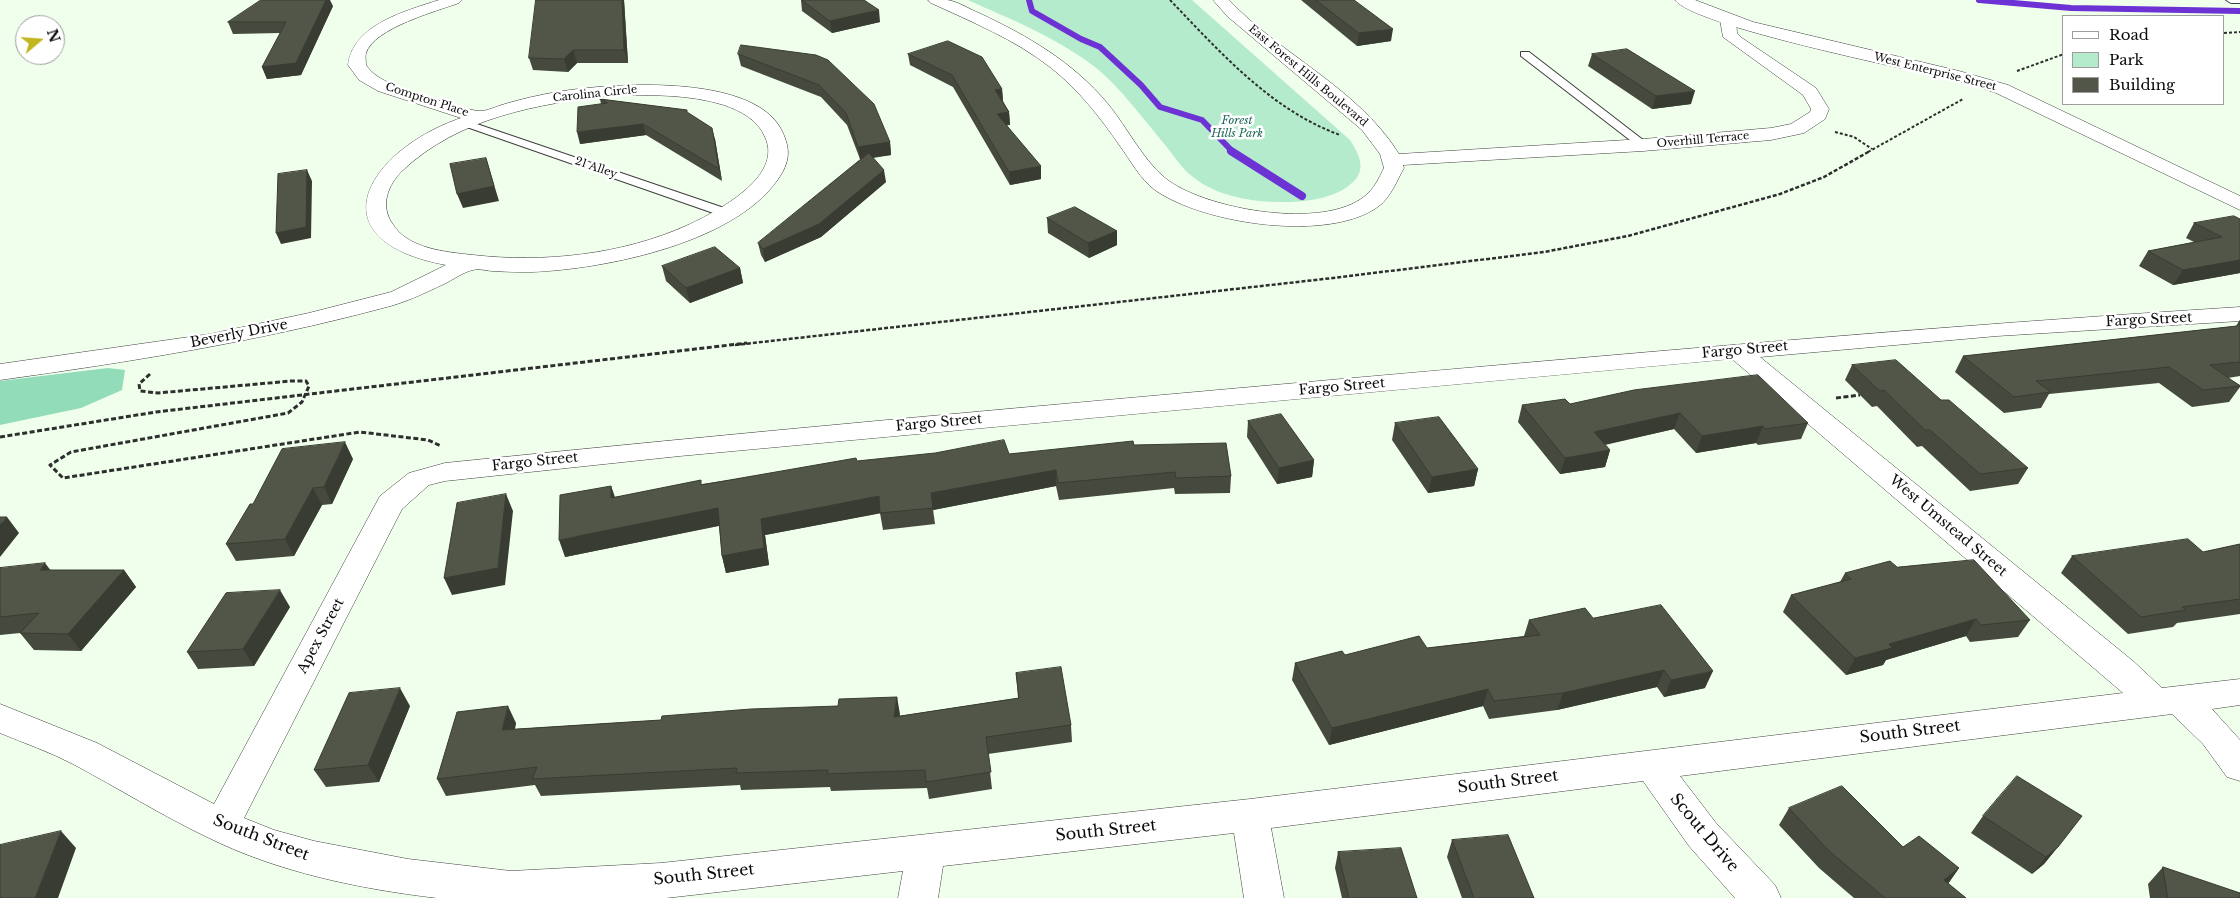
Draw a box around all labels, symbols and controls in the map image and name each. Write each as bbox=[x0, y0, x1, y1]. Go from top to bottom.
north arrow bbox=[15, 15, 65, 65]
legend bbox=[2062, 15, 2225, 105]
street label: East Forest Hills Boulevard bbox=[1246, 22, 1370, 130]
text: Road bbox=[2109, 25, 2149, 44]
text: N bbox=[43, 27, 64, 45]
street label: West Enterprise Street bbox=[1872, 50, 1998, 94]
text: Park bbox=[2109, 50, 2144, 69]
text: Building bbox=[2109, 75, 2175, 94]
street label: Compton Place bbox=[384, 80, 470, 120]
street label: Carolina Circle bbox=[552, 83, 638, 105]
park label: Forest Hills Park bbox=[1211, 114, 1263, 140]
street label: Overhill Terrace bbox=[1656, 129, 1750, 151]
street label: 21 Alley bbox=[573, 155, 619, 181]
street label: Fargo Street bbox=[2105, 309, 2193, 331]
street label: Beverly Drive bbox=[189, 316, 289, 352]
street label: Fargo Street bbox=[1701, 338, 1789, 362]
street label: Fargo Street bbox=[1298, 375, 1386, 399]
street label: Fargo Street bbox=[895, 411, 983, 435]
street label: Fargo Street bbox=[491, 449, 579, 475]
street label: West Umstead Street bbox=[1886, 472, 2010, 580]
street label: Apex Street bbox=[294, 595, 348, 677]
street label: South Street bbox=[1859, 716, 1961, 748]
street label: South Street bbox=[1457, 766, 1559, 798]
street label: Scout Drive bbox=[1666, 790, 1742, 876]
street label: South Street bbox=[210, 811, 312, 865]
street label: South Street bbox=[1055, 816, 1157, 846]
street label: South Street bbox=[653, 860, 755, 890]

